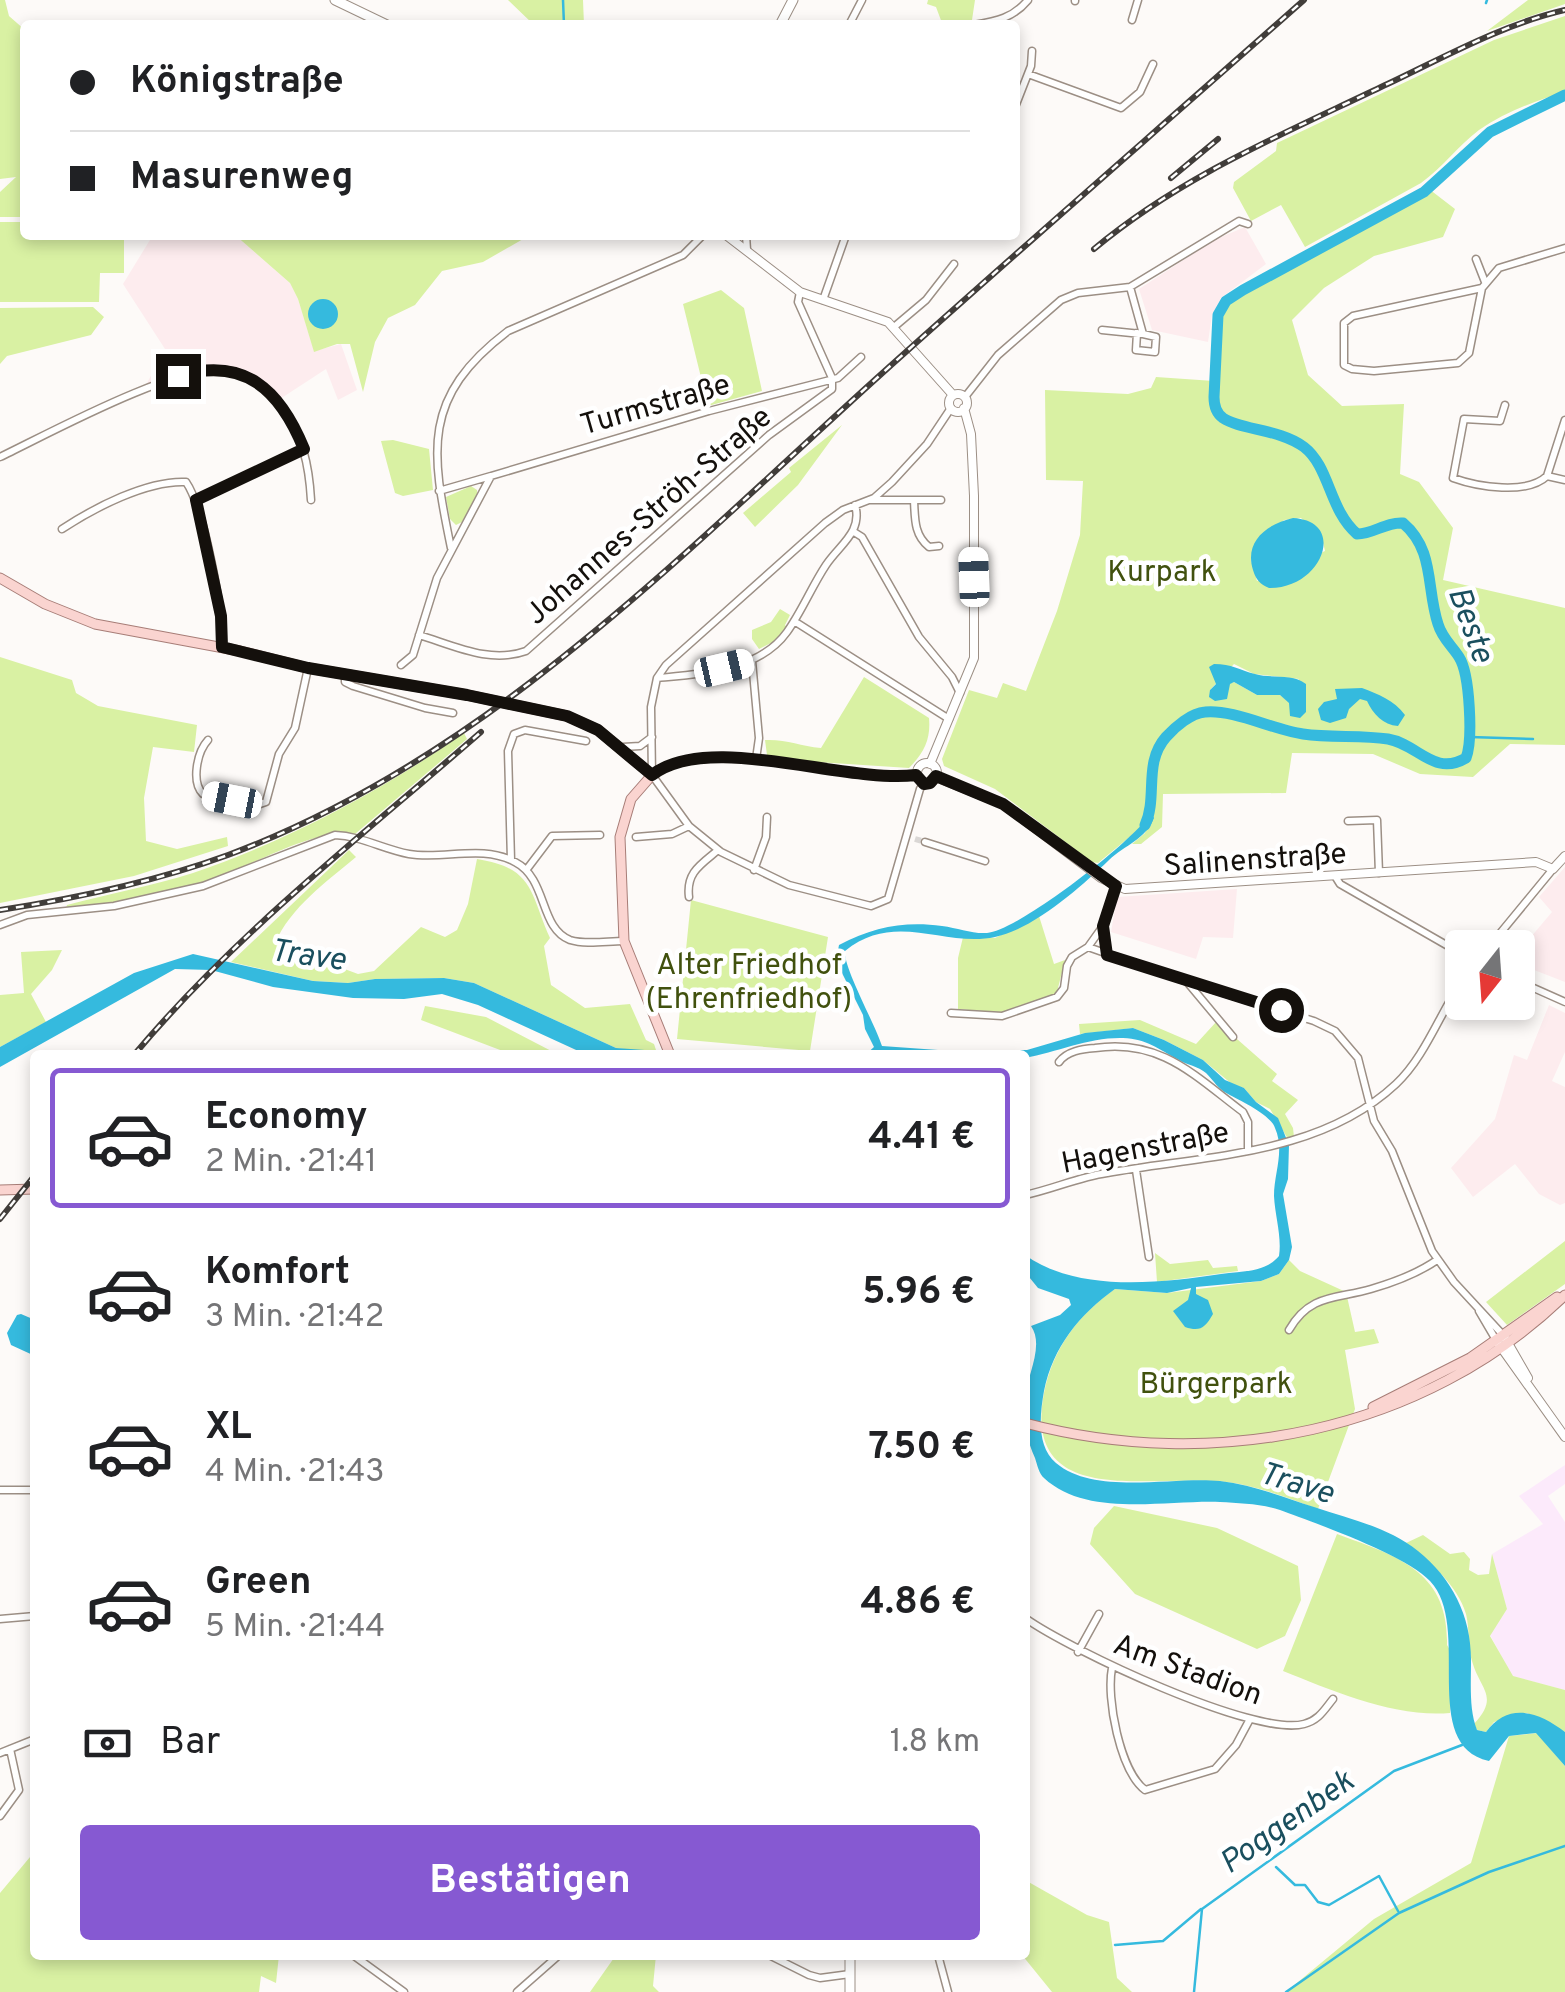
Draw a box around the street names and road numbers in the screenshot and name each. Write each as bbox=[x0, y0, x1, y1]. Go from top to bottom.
street label: Turmstraße bbox=[577, 367, 735, 445]
street label: Johannes-Ströh-Straße bbox=[519, 400, 780, 634]
street label: Salinenstraße bbox=[1162, 837, 1348, 886]
street label: Hagenstraße bbox=[1059, 1115, 1232, 1184]
street label: Am Stadion bbox=[1108, 1627, 1267, 1715]

